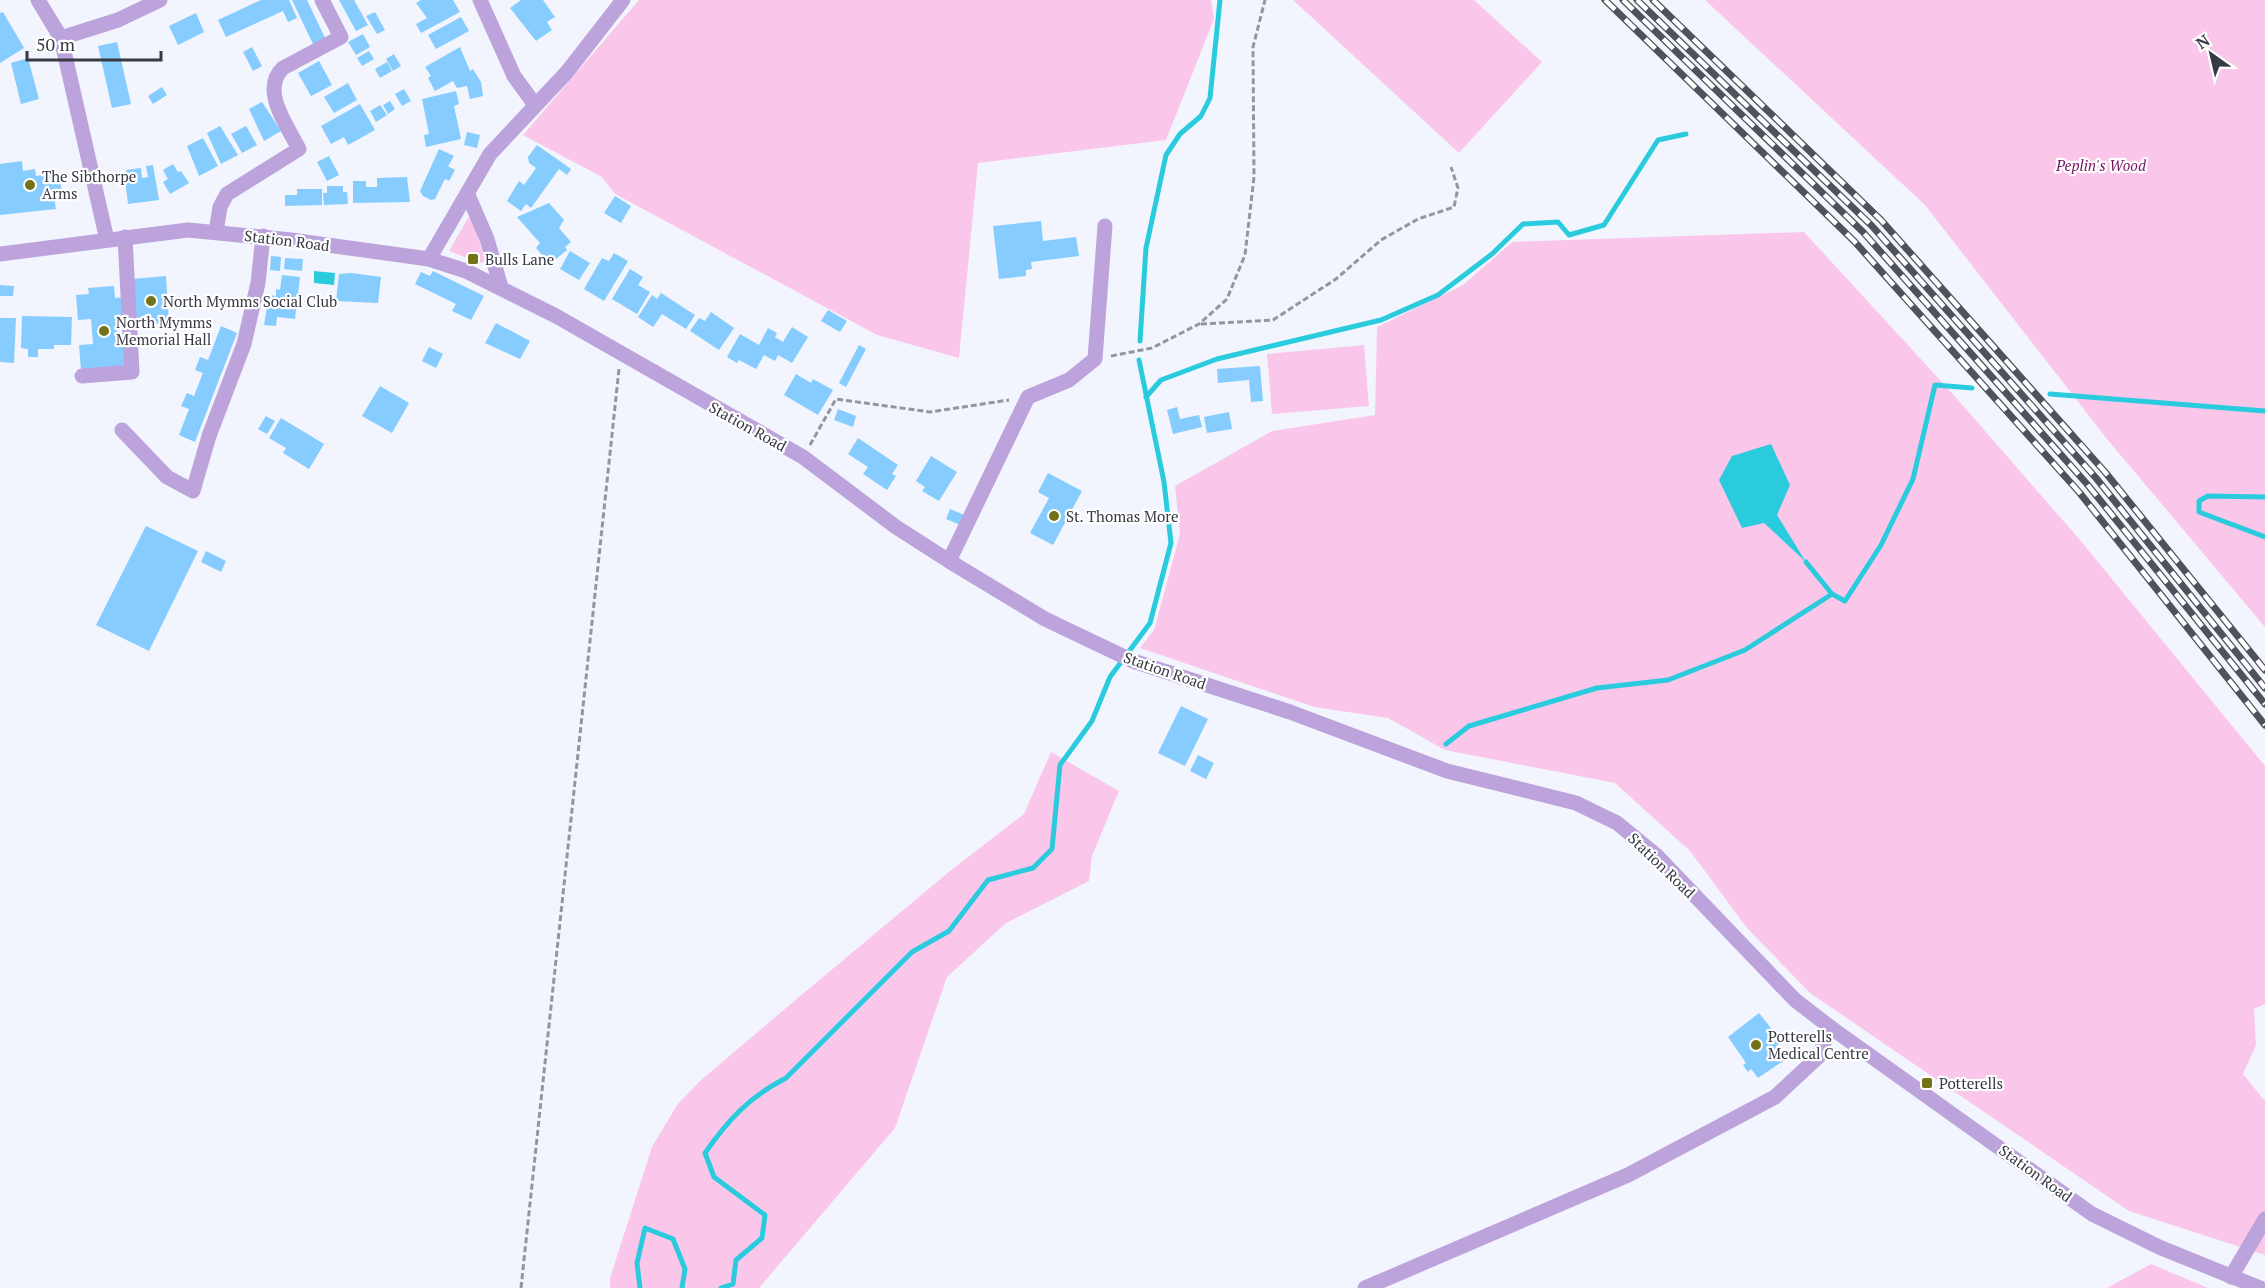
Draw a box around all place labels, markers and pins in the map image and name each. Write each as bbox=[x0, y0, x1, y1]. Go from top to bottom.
place label: The Sibthorpe Arms bbox=[42, 166, 136, 203]
marker: The Sibthorpe Arms bbox=[23, 178, 37, 192]
place label: Bulls Lane bbox=[485, 249, 554, 269]
marker: Bulls Lane bbox=[466, 252, 480, 266]
place label: North Mymms Social Club bbox=[163, 291, 337, 311]
marker: North Mymms Social Club bbox=[144, 294, 158, 308]
place label: North Mymms Memorial Hall bbox=[116, 312, 212, 349]
marker: North Mymms Memorial Hall bbox=[97, 324, 111, 338]
place label: St. Thomas More bbox=[1066, 506, 1179, 526]
marker: St. Thomas More bbox=[1047, 509, 1061, 523]
place label: Potterells Medical Centre bbox=[1768, 1026, 1869, 1063]
marker: Potterells Medical Centre bbox=[1749, 1038, 1763, 1052]
place label: Potterells bbox=[1939, 1073, 2003, 1093]
marker: Potterells bbox=[1920, 1076, 1934, 1090]

